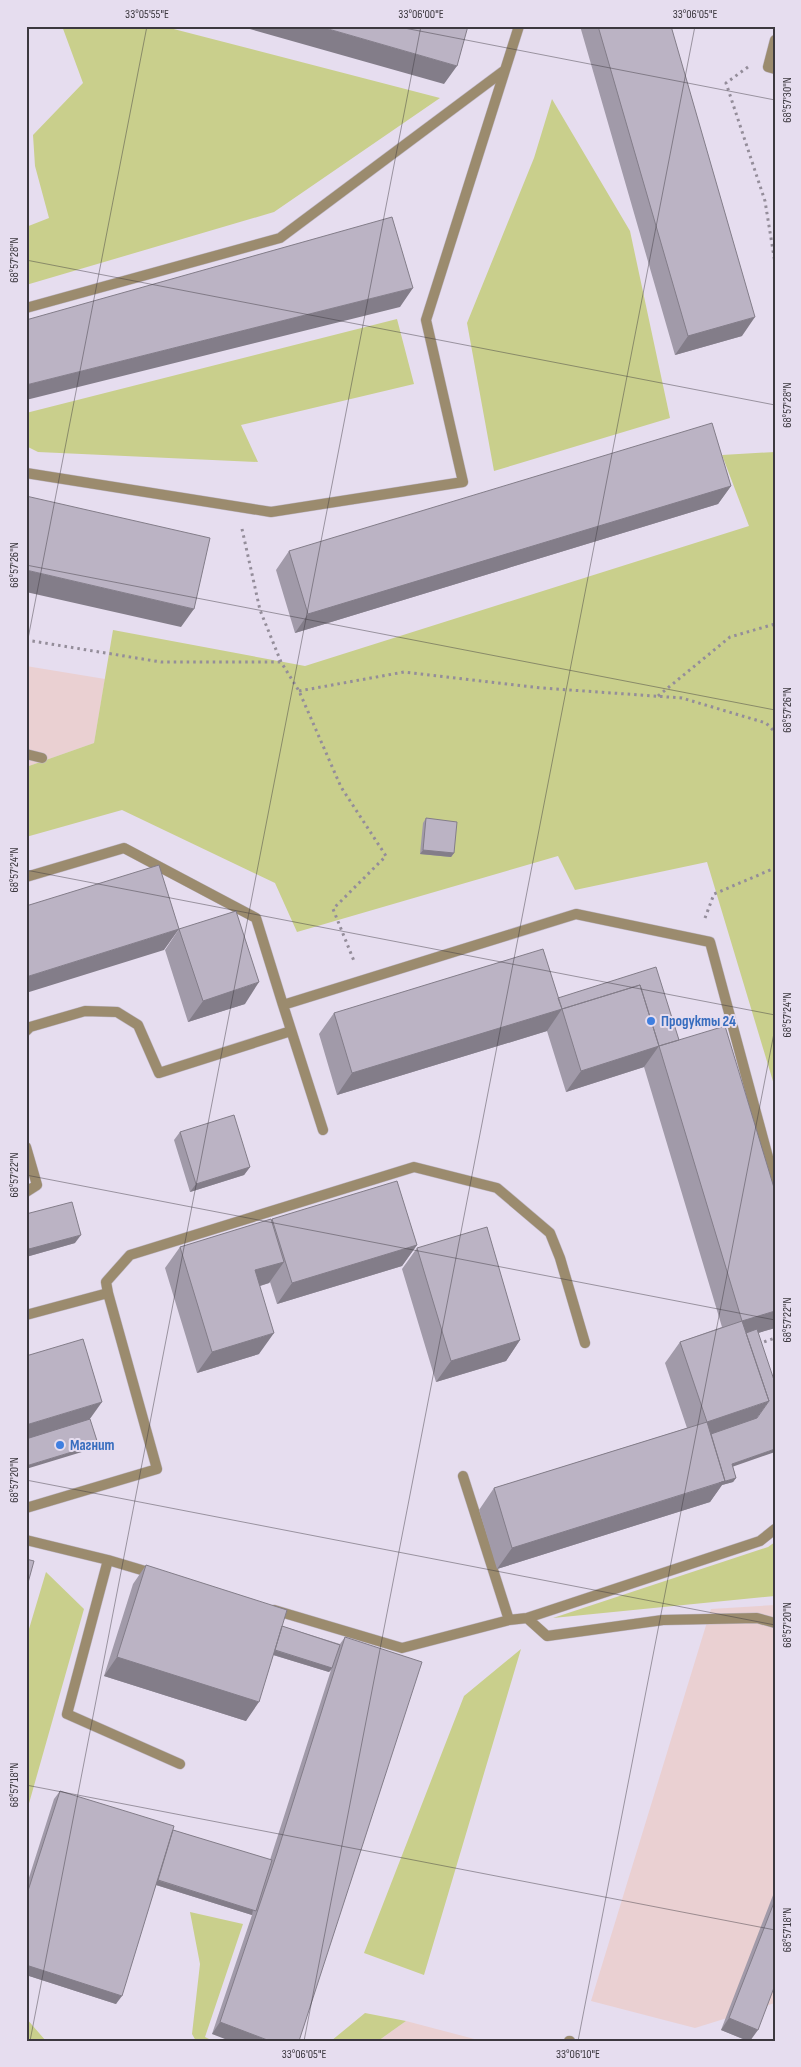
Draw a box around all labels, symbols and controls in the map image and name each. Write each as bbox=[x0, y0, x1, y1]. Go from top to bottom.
text: 33°05'55"E bbox=[125, 7, 169, 22]
text: 33°06'00"E bbox=[398, 7, 444, 22]
text: 33°06'05"E bbox=[673, 7, 717, 22]
text: 68°57'30"N bbox=[780, 77, 795, 123]
text: 68°57'28"N bbox=[7, 237, 22, 283]
text: 68°57'28"N bbox=[780, 382, 795, 428]
text: 68°57'26"N bbox=[7, 542, 22, 588]
text: 68°57'26"N bbox=[780, 687, 795, 733]
text: 68°57'24"N bbox=[7, 847, 22, 893]
text: 68°57'24"N bbox=[780, 992, 795, 1038]
place label: Продукты 24 bbox=[661, 1012, 736, 1031]
marker: Продукты 24 bbox=[645, 1015, 657, 1027]
text: 68°57'22"N bbox=[7, 1152, 22, 1198]
text: 68°57'22"N bbox=[780, 1297, 795, 1343]
place label: Магнит bbox=[70, 1436, 115, 1455]
marker: Магнит bbox=[54, 1439, 66, 1451]
text: 68°57'20"N bbox=[7, 1457, 22, 1503]
text: 68°57'20"N bbox=[780, 1602, 795, 1648]
text: 68°57'18"N bbox=[7, 1763, 22, 1807]
text: 68°57'18"N bbox=[780, 1908, 795, 1952]
text: 33°06'05"E bbox=[282, 2047, 326, 2062]
text: 33°06'10"E bbox=[556, 2047, 600, 2062]

